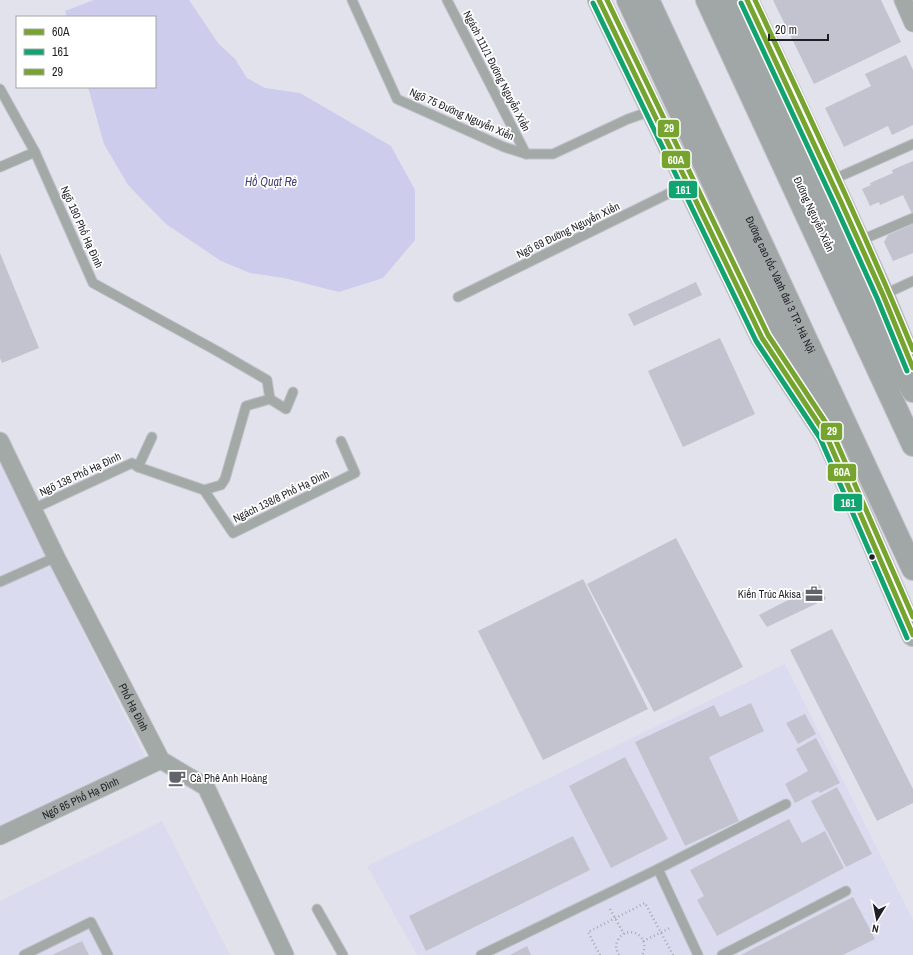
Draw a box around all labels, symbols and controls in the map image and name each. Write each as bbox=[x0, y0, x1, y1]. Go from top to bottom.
street label: Ngách 111/1 Đường Nguyễn Xiển bbox=[460, 8, 534, 134]
legend bbox=[16, 16, 156, 88]
scale bar bbox=[769, 16, 828, 42]
text: 20 m bbox=[775, 22, 797, 38]
text: 60A bbox=[52, 24, 70, 40]
text: 161 bbox=[52, 44, 69, 60]
text: 29 bbox=[52, 64, 63, 80]
street label: Ngõ 75 Đường Nguyễn Xiển bbox=[408, 85, 516, 143]
line badge: 29 bbox=[657, 119, 680, 138]
text: 29 bbox=[664, 121, 674, 135]
line badge: 60A bbox=[661, 150, 691, 169]
text: 60A bbox=[668, 153, 685, 167]
water label: Hồ Quạt Rẻ bbox=[245, 174, 298, 190]
street label: Đường Nguyễn Xiển bbox=[790, 174, 838, 254]
line badge: 161 bbox=[668, 180, 698, 199]
text: 161 bbox=[675, 183, 691, 197]
street label: Ngõ 190 Phố Hạ Đình bbox=[58, 184, 106, 270]
street label: Ngõ 69 Đường Nguyễn Xiển bbox=[514, 199, 622, 261]
street label: Đường cao tốc Vành đai 3 TP. Hà Nội bbox=[743, 214, 819, 356]
line badge: 29 bbox=[820, 422, 843, 441]
text: 29 bbox=[827, 424, 837, 438]
street label: Ngõ 138 Phố Hạ Đình bbox=[37, 449, 123, 499]
line badge: 60A bbox=[827, 463, 857, 482]
text: 60A bbox=[834, 465, 851, 479]
street label: Ngách 138/8 Phố Hạ Đình bbox=[231, 467, 331, 525]
line badge: 161 bbox=[833, 493, 863, 512]
text: 161 bbox=[840, 496, 856, 510]
unlabelled marker bbox=[867, 552, 877, 562]
office icon: Kiến Trúc Akisa bbox=[804, 584, 824, 604]
place label: Kiến Trúc Akisa bbox=[738, 587, 801, 601]
street label: Phố Hạ Đình bbox=[116, 681, 152, 733]
cafe icon: Cà Phê Anh Hoàng bbox=[167, 768, 187, 788]
place label: Cà Phê Anh Hoàng bbox=[190, 771, 267, 785]
street label: Ngõ 85 Phố Hạ Đình bbox=[40, 774, 121, 822]
north arrow bbox=[857, 899, 897, 939]
text: N bbox=[871, 921, 880, 936]

